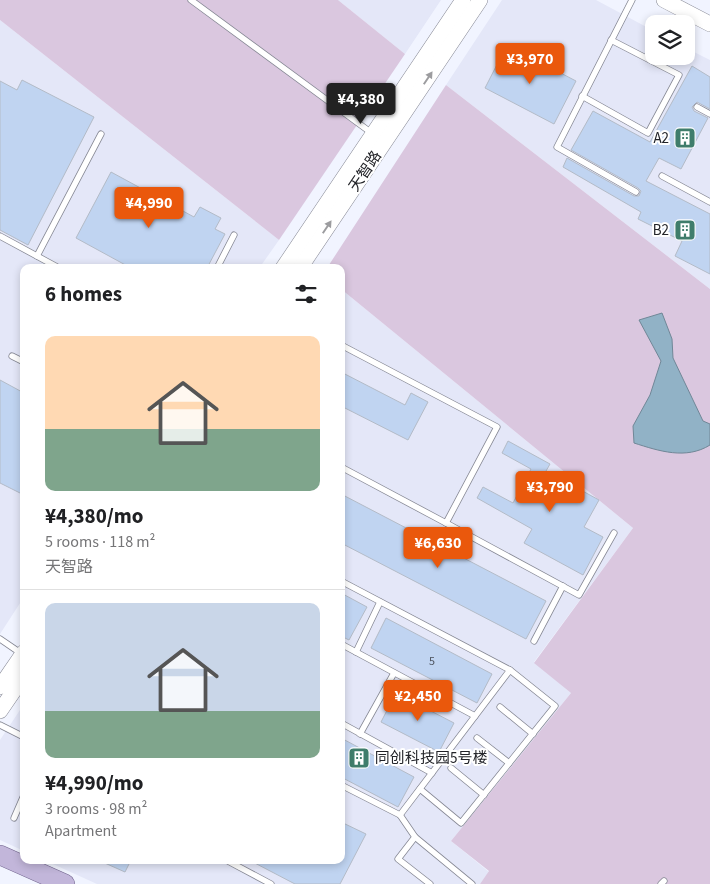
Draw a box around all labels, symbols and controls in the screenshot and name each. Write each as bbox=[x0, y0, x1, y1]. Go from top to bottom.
map controls bbox=[645, 15, 695, 65]
button: layers bbox=[645, 15, 695, 65]
pin: ¥3,970 bbox=[489, 42, 571, 85]
text: ¥3,970 bbox=[506, 48, 554, 70]
one-way arrow bbox=[423, 71, 433, 85]
pin: ¥4,380 bbox=[320, 82, 402, 125]
text: ¥4,380 bbox=[337, 88, 385, 110]
building icon: A2 bbox=[673, 126, 697, 150]
place label: A2 bbox=[653, 128, 669, 149]
street label: 天智路 bbox=[344, 147, 387, 196]
pin: ¥4,990 bbox=[108, 186, 190, 229]
text: ¥4,990 bbox=[125, 192, 173, 214]
building icon: B2 bbox=[673, 218, 697, 242]
one-way arrow bbox=[322, 220, 332, 234]
place label: B2 bbox=[653, 220, 669, 241]
text: 6 homes bbox=[45, 279, 122, 309]
icon: filters bbox=[292, 280, 320, 308]
icon: home bbox=[138, 368, 228, 458]
pin: ¥3,790 bbox=[509, 470, 591, 513]
text: ¥3,790 bbox=[526, 476, 574, 498]
text: ¥4,380/mo bbox=[45, 501, 144, 531]
pin: ¥6,630 bbox=[397, 526, 479, 569]
text: 5 rooms · 118 m² bbox=[45, 531, 155, 553]
text: ¥6,630 bbox=[414, 532, 462, 554]
text: 天智路 bbox=[45, 556, 93, 578]
icon: home bbox=[138, 635, 228, 725]
house number: 5 bbox=[429, 653, 435, 670]
pin: ¥2,450 bbox=[377, 680, 459, 722]
text: ¥2,450 bbox=[394, 685, 442, 707]
building icon: 同创科技园5号楼 bbox=[347, 746, 371, 770]
place label: 同创科技园5号楼 bbox=[375, 748, 487, 769]
text: ¥4,990/mo bbox=[45, 768, 144, 798]
text: 3 rooms · 98 m² bbox=[45, 798, 147, 820]
text: Apartment bbox=[45, 820, 117, 842]

